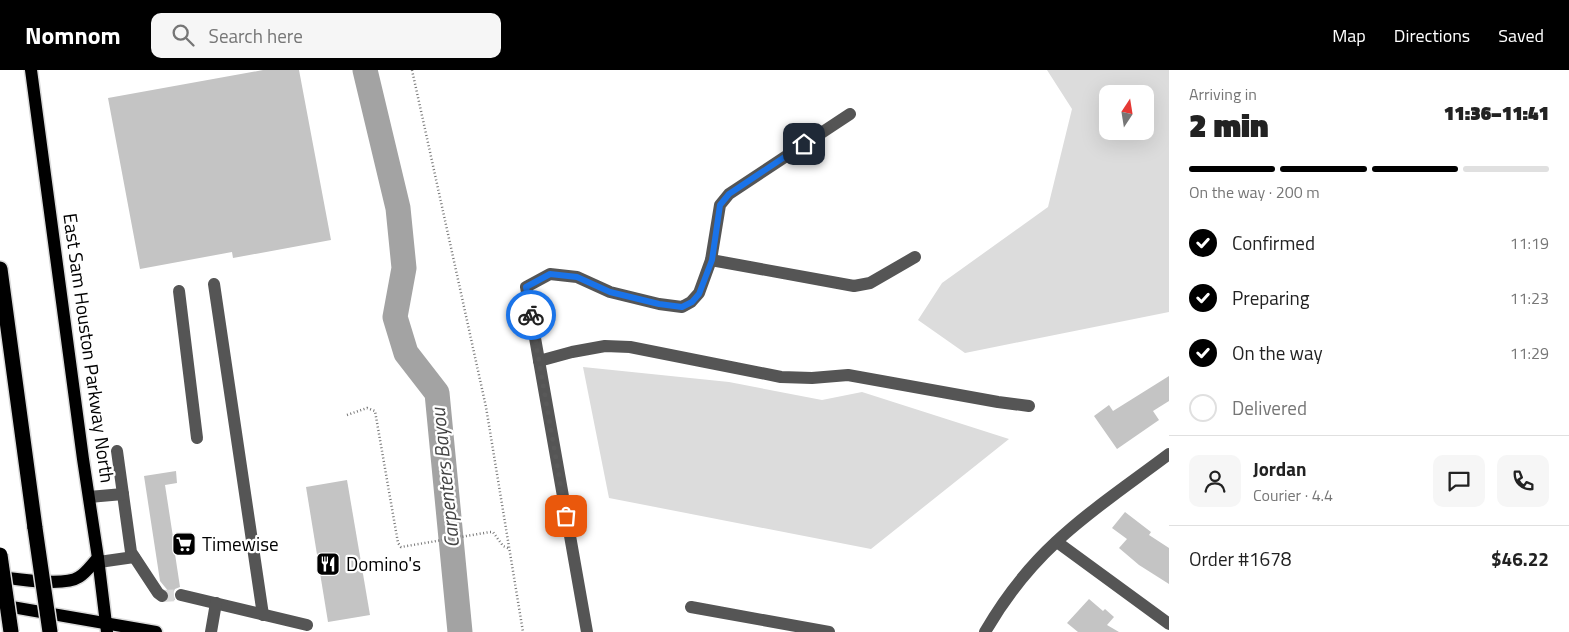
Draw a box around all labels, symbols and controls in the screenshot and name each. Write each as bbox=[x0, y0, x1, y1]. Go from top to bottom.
search box bbox=[151, 13, 501, 58]
text: Nomnom bbox=[25, 17, 121, 53]
icon: search bbox=[169, 21, 197, 49]
text: Search here bbox=[209, 21, 303, 50]
text: Map bbox=[1332, 22, 1366, 49]
text: Directions bbox=[1394, 22, 1470, 49]
text: Saved bbox=[1498, 22, 1544, 49]
text: Arriving in bbox=[1189, 82, 1257, 106]
north arrow bbox=[1099, 85, 1154, 140]
map controls bbox=[1099, 85, 1154, 140]
text: 11:36–11:41 bbox=[1444, 98, 1549, 127]
text: 2 min bbox=[1189, 101, 1269, 149]
pin bbox=[783, 123, 825, 165]
icon: home bbox=[790, 130, 818, 158]
text: On the way · 200 m bbox=[1189, 180, 1320, 204]
street label: East Sam Houston Parkway North bbox=[56, 211, 123, 485]
text: Confirmed bbox=[1232, 228, 1315, 257]
icon: check bbox=[1189, 229, 1217, 257]
text: 11:19 bbox=[1510, 231, 1549, 255]
text: Preparing bbox=[1232, 283, 1309, 312]
icon: check bbox=[1189, 284, 1217, 312]
text: 11:23 bbox=[1510, 286, 1549, 310]
courier bbox=[506, 290, 556, 340]
icon: bike bbox=[517, 301, 545, 329]
text: On the way bbox=[1232, 338, 1323, 367]
icon: check bbox=[1189, 339, 1217, 367]
text: 11:29 bbox=[1510, 341, 1549, 365]
text: Delivered bbox=[1232, 393, 1307, 422]
water label: Carpenters Bayou bbox=[422, 406, 467, 549]
text: Jordan bbox=[1253, 454, 1306, 483]
button: person bbox=[1189, 455, 1241, 507]
button: chat bbox=[1433, 455, 1485, 507]
button: phone bbox=[1497, 455, 1549, 507]
text: Courier · 4.4 bbox=[1253, 483, 1333, 507]
pin bbox=[545, 495, 587, 537]
icon: bag bbox=[552, 502, 580, 530]
place label: Timewise bbox=[202, 529, 279, 558]
supermarket icon: Timewise bbox=[171, 531, 197, 557]
text: Order #1678 bbox=[1189, 544, 1291, 573]
text: $46.22 bbox=[1491, 544, 1549, 573]
place label: Domino's bbox=[346, 549, 421, 578]
restaurant icon: Domino's bbox=[315, 551, 341, 577]

